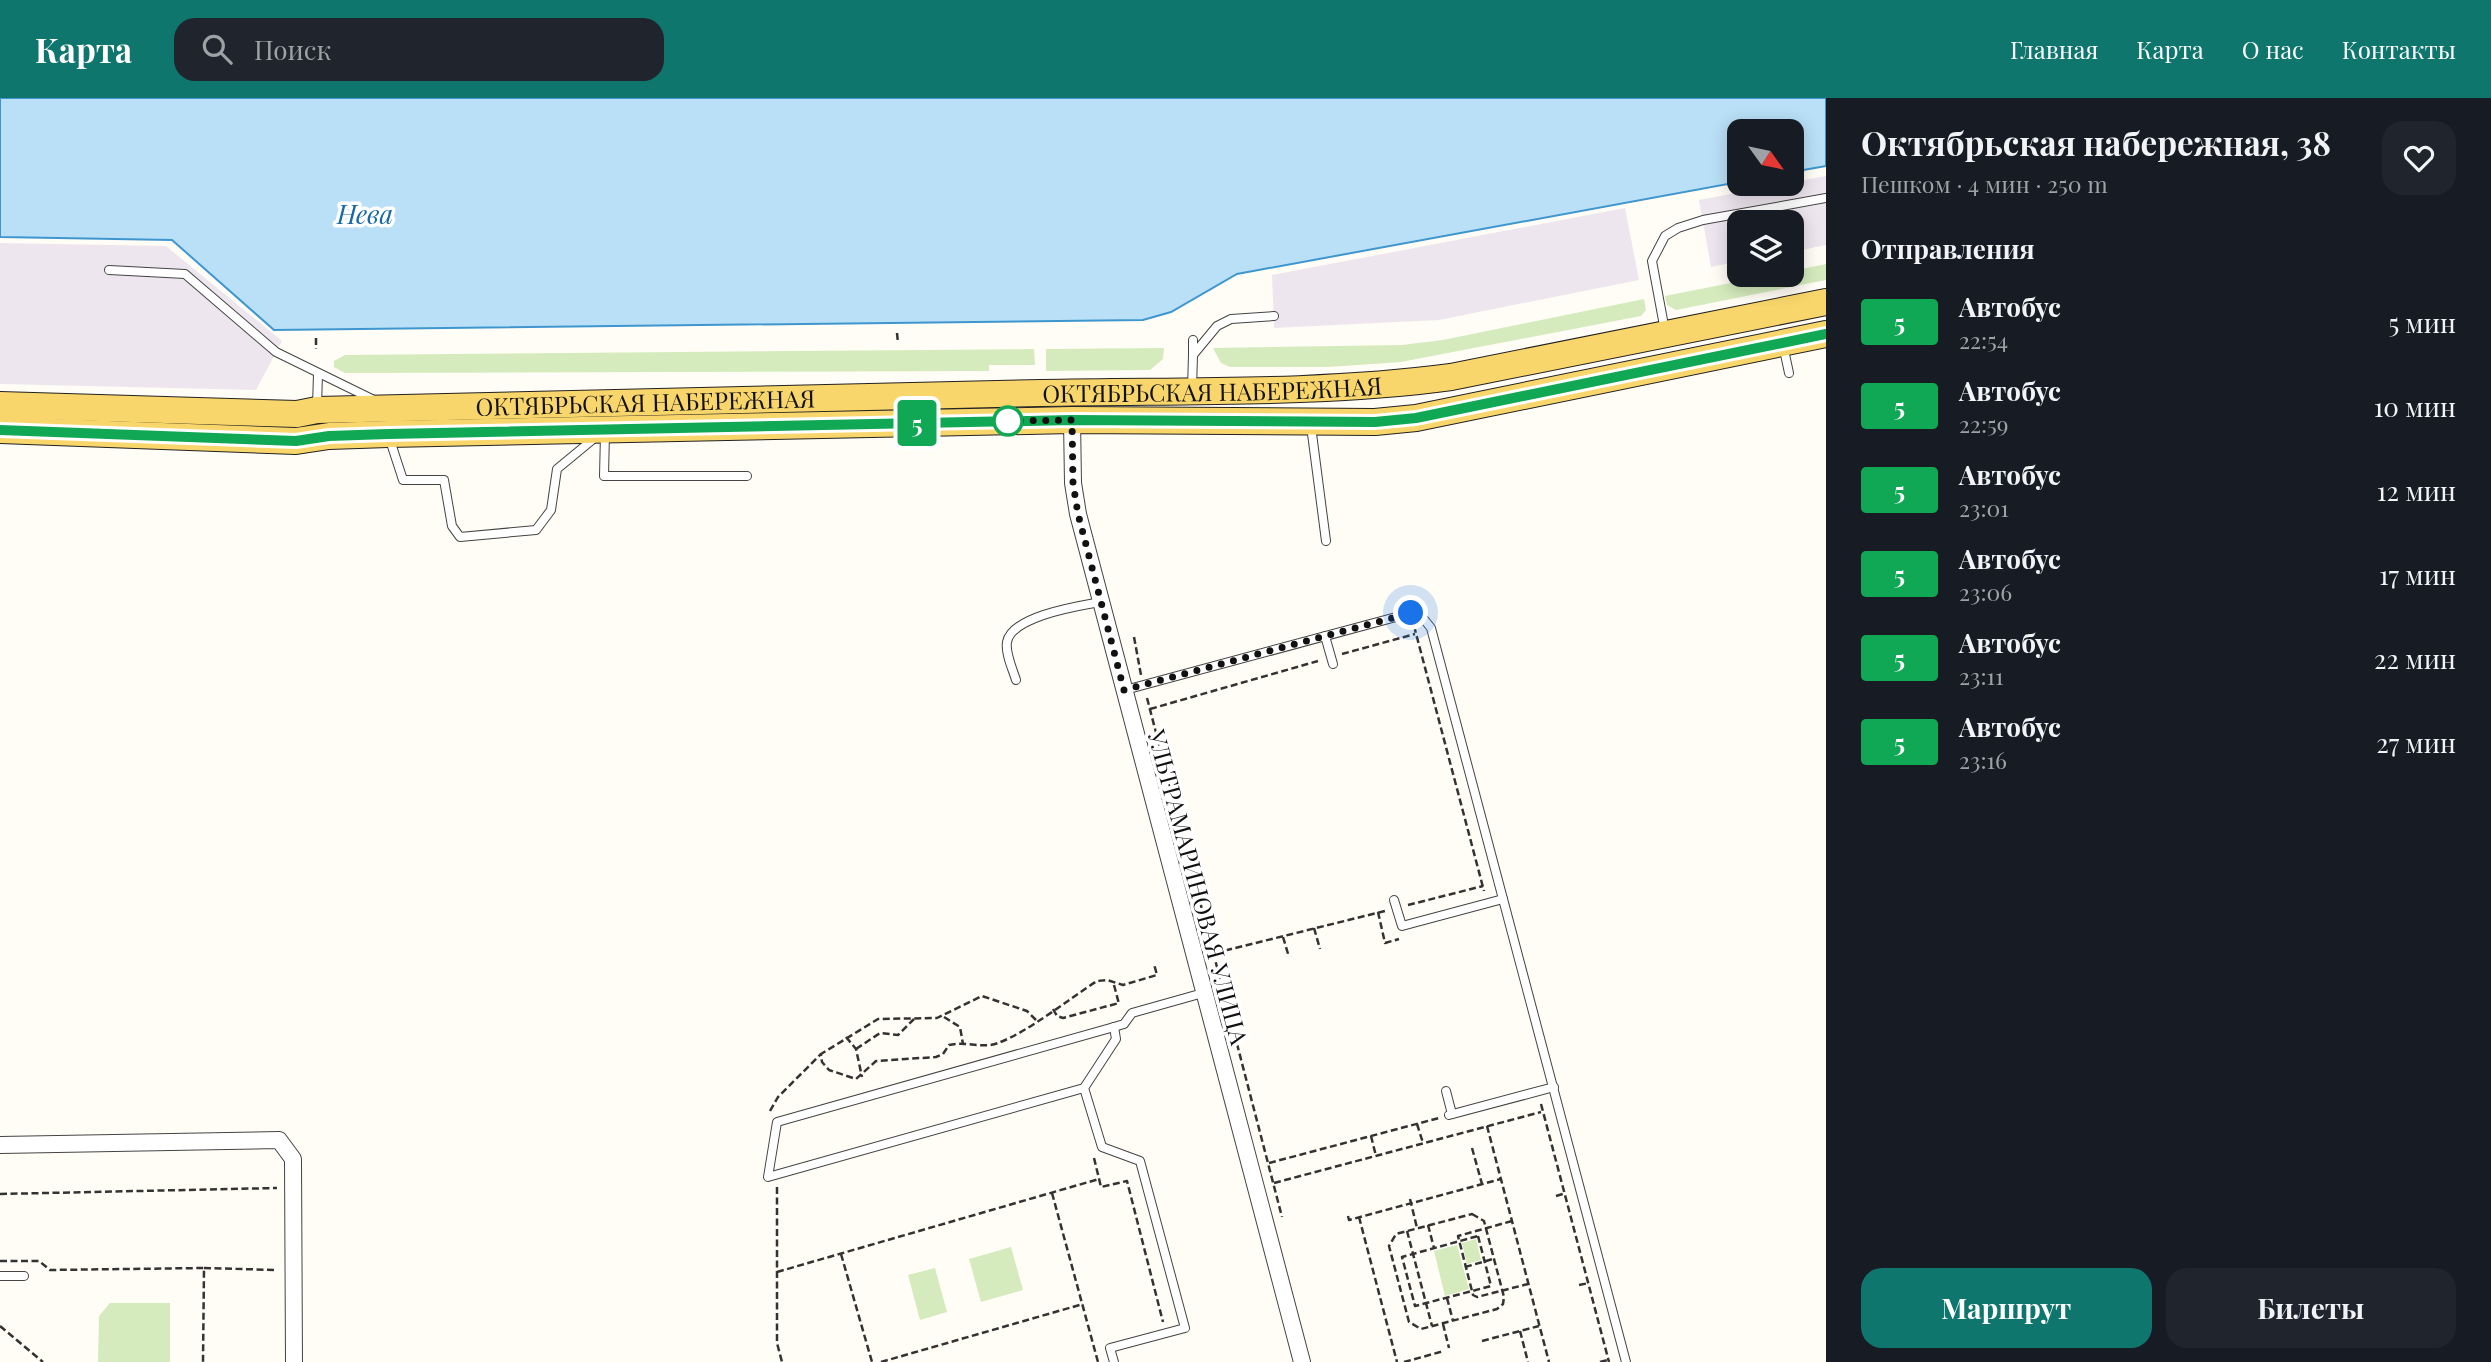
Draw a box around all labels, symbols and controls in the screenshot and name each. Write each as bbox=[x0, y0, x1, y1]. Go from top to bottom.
search box bbox=[174, 18, 664, 81]
text: Карта bbox=[35, 27, 132, 71]
icon: search bbox=[198, 30, 236, 68]
text: Поиск bbox=[254, 32, 331, 67]
text: Главная bbox=[2010, 33, 2098, 65]
text: Карта bbox=[2136, 33, 2204, 65]
text: О нас bbox=[2242, 33, 2304, 65]
text: Контакты bbox=[2342, 33, 2456, 65]
north arrow bbox=[1727, 119, 1804, 196]
map controls bbox=[1727, 119, 1804, 287]
text: Октябрьская набережная, 38 bbox=[1861, 120, 2331, 164]
button: heart bbox=[2382, 121, 2456, 195]
text: Пешком · 4 мин · 250 m bbox=[1861, 168, 2108, 199]
water label: Нева bbox=[336, 196, 393, 231]
button: layers bbox=[1727, 210, 1804, 287]
text: Отправления bbox=[1861, 231, 2035, 266]
text: Автобус bbox=[1959, 289, 2061, 324]
text: 5 мин bbox=[2388, 305, 2456, 340]
text: 5 bbox=[1894, 306, 1905, 338]
text: 22:54 bbox=[1959, 324, 2008, 355]
street label: ОКТЯБРЬСКАЯ НАБЕРЕЖНАЯ bbox=[1042, 368, 1383, 409]
text: Автобус bbox=[1959, 373, 2061, 408]
street label: ОКТЯБРЬСКАЯ НАБЕРЕЖНАЯ bbox=[475, 381, 815, 422]
text: 10 мин bbox=[2374, 389, 2456, 424]
text: 5 bbox=[1894, 390, 1905, 422]
line badge: 5 bbox=[894, 400, 940, 446]
unlabelled marker bbox=[993, 406, 1023, 436]
text: 5 bbox=[911, 407, 923, 439]
text: 22:59 bbox=[1959, 408, 2008, 439]
text: Автобус bbox=[1959, 457, 2061, 492]
text: 12 мин bbox=[2377, 473, 2456, 508]
text: 5 bbox=[1894, 474, 1905, 506]
text: 23:01 bbox=[1959, 492, 2009, 523]
text: Автобус bbox=[1959, 541, 2061, 576]
text: 17 мин bbox=[2379, 557, 2456, 592]
text: 5 bbox=[1894, 558, 1905, 590]
text: 23:06 bbox=[1959, 576, 2012, 607]
your location bbox=[1393, 595, 1428, 630]
text: Автобус bbox=[1959, 625, 2061, 660]
text: 22 мин bbox=[2374, 641, 2456, 676]
text: 5 bbox=[1894, 642, 1905, 674]
text: 23:11 bbox=[1959, 660, 2004, 691]
text: Автобус bbox=[1959, 709, 2061, 744]
street label: УЛЬТРАМАРИНОВАЯ УЛИЦА bbox=[1141, 725, 1257, 1049]
text: 27 мин bbox=[2376, 725, 2456, 760]
text: 5 bbox=[1894, 726, 1905, 758]
text: 23:16 bbox=[1959, 744, 2007, 775]
button: Маршрут bbox=[1861, 1268, 2152, 1348]
button: Билеты bbox=[2166, 1268, 2456, 1348]

